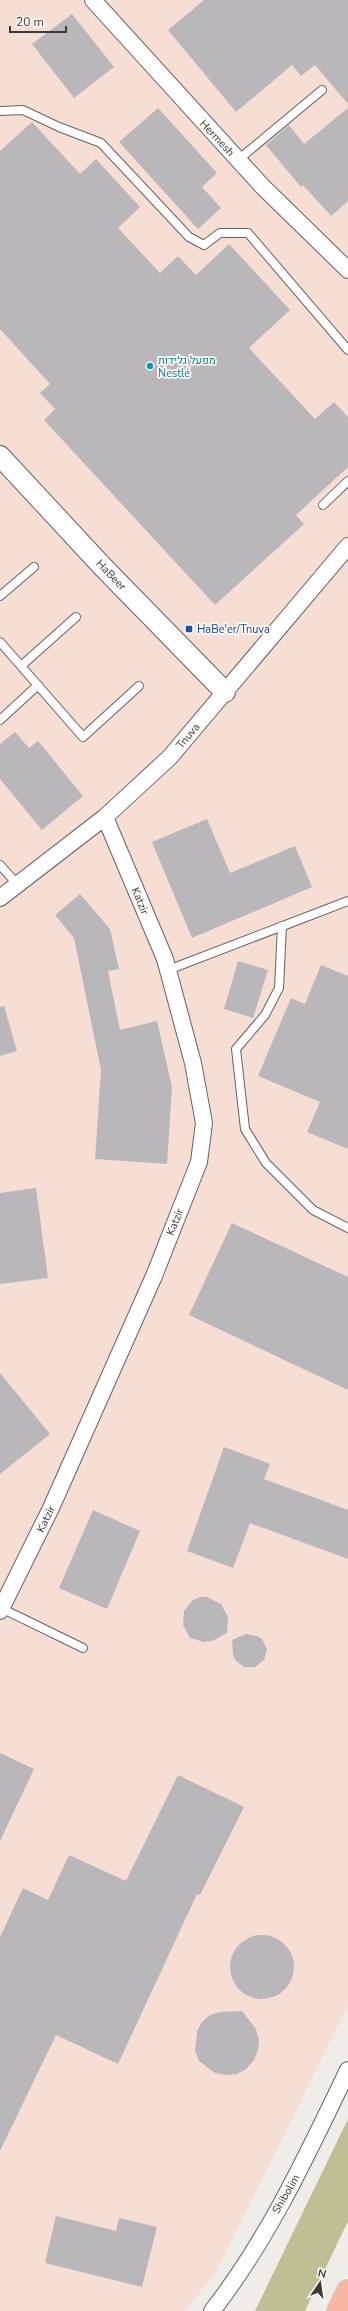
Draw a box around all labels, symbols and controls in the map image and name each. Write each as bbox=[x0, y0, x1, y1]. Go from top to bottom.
scale bar bbox=[10, 8, 66, 34]
text: 20 m bbox=[16, 14, 44, 30]
street label: Hermesh bbox=[196, 116, 238, 160]
place label: מפעל גלידות Nestlé bbox=[158, 353, 216, 381]
marker: מפעל גלידות Nestlé bbox=[145, 361, 155, 371]
street label: HaBeer bbox=[93, 556, 129, 594]
place label: HaBe'er/Tnuva bbox=[197, 622, 270, 637]
marker: HaBe'er/Tnuva bbox=[184, 624, 194, 634]
street label: Tnuva bbox=[173, 720, 203, 752]
street label: Katzir bbox=[128, 885, 152, 917]
street label: Katzir bbox=[163, 1206, 187, 1238]
street label: Katzir bbox=[33, 1503, 59, 1535]
street label: Shibolim bbox=[269, 2171, 303, 2217]
north arrow bbox=[300, 2263, 340, 2303]
text: N bbox=[316, 2266, 328, 2282]

